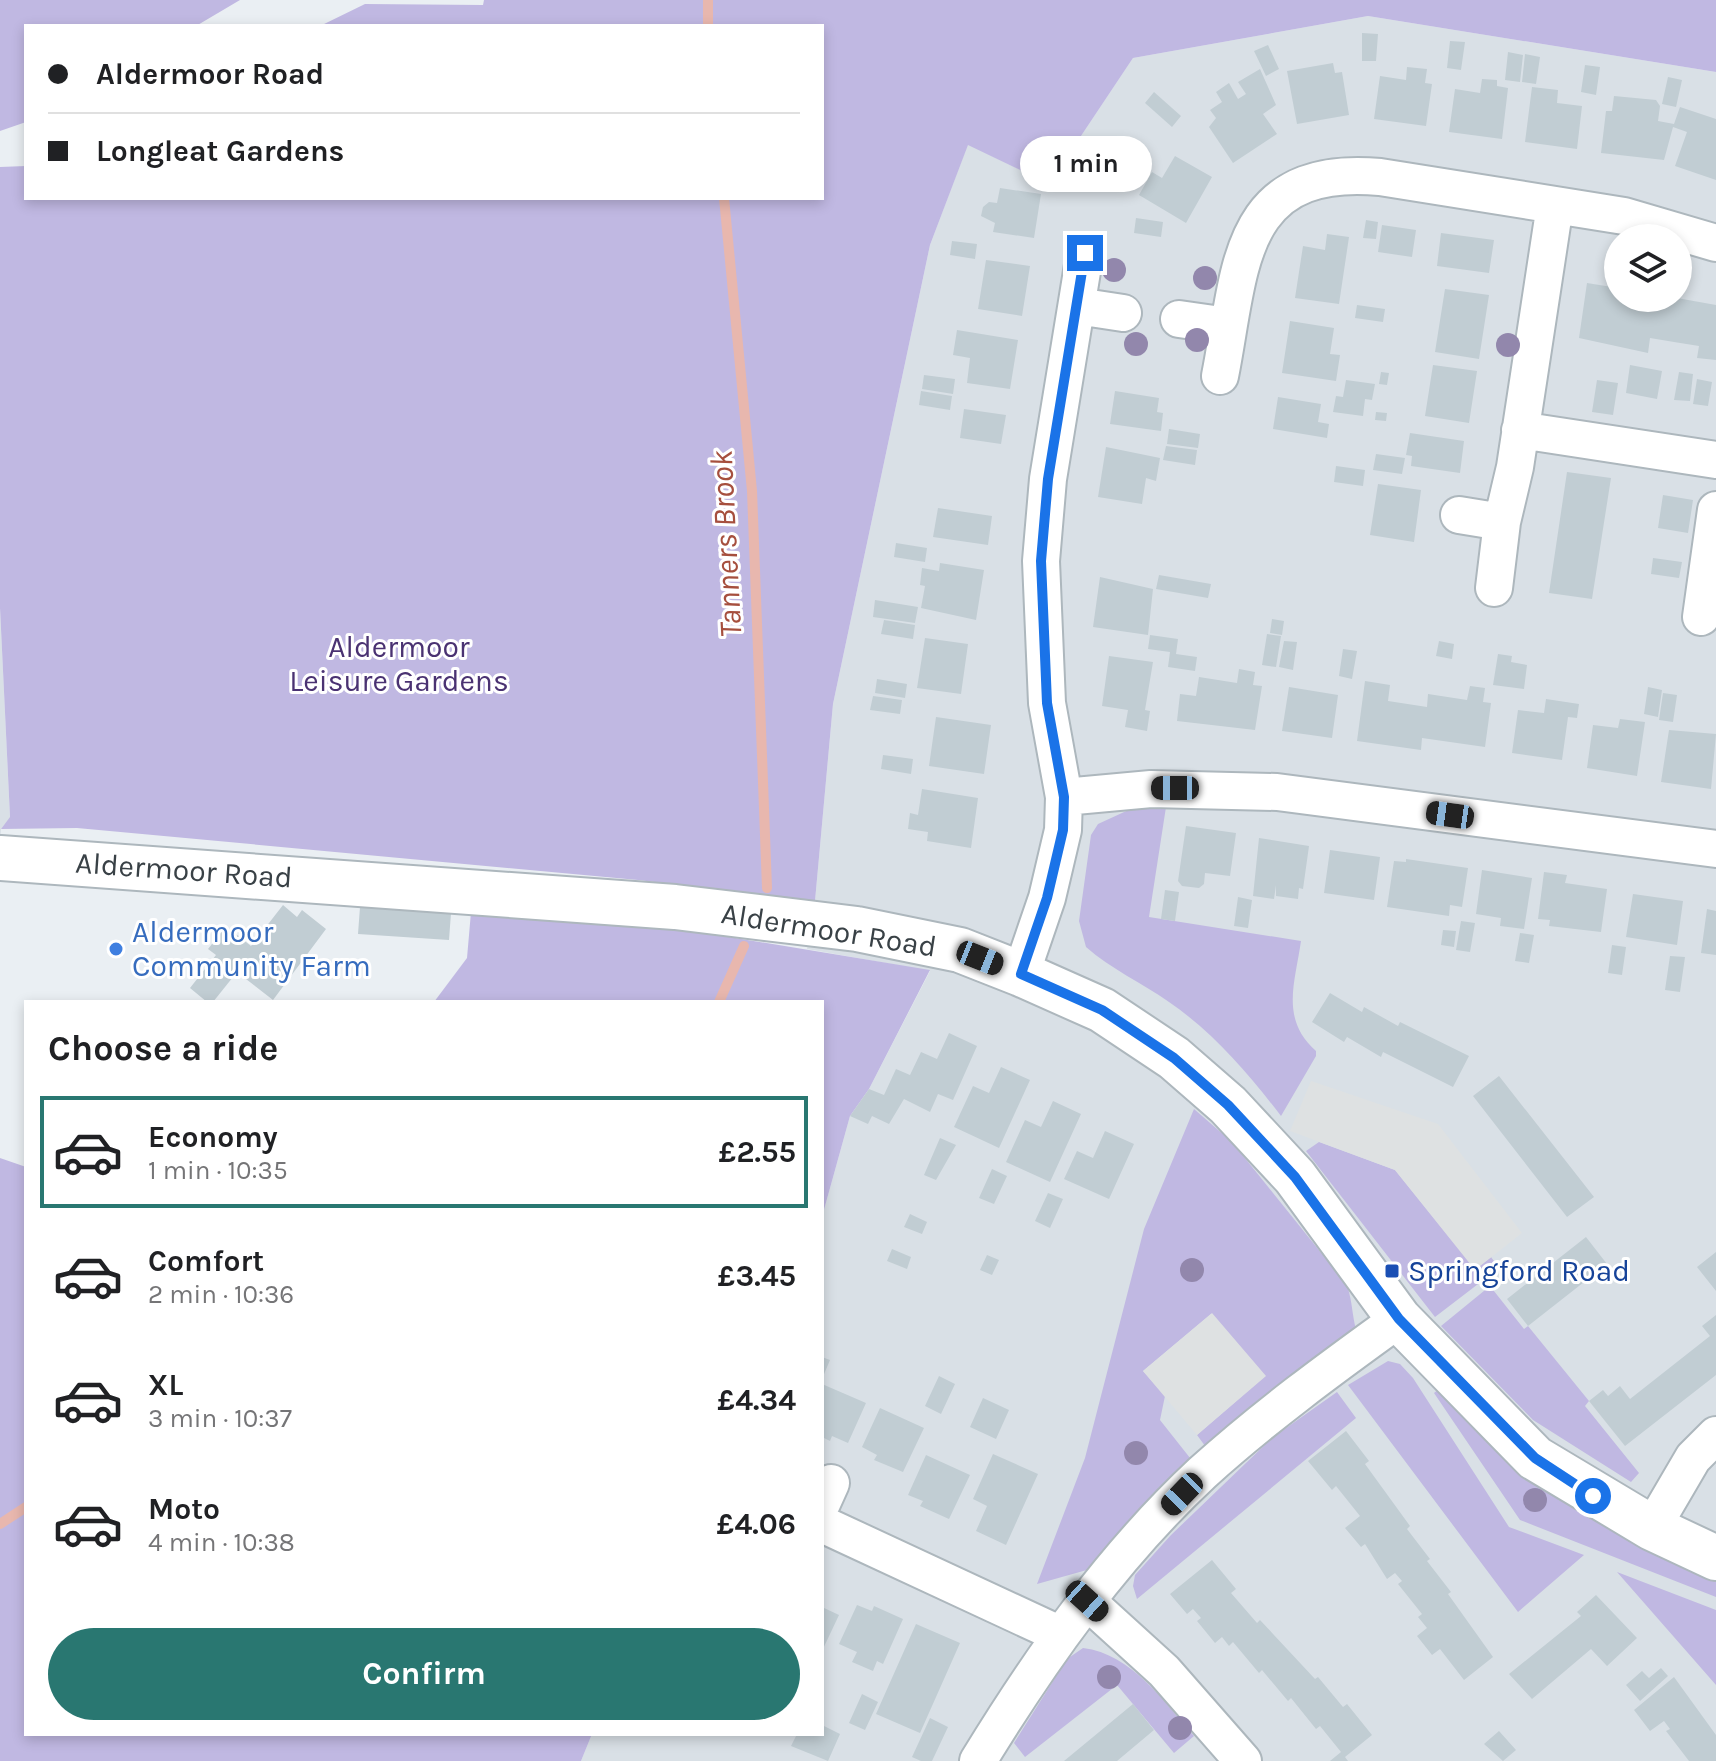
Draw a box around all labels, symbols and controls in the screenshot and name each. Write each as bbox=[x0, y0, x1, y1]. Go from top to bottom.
text: Aldermoor Road bbox=[96, 56, 324, 92]
text: Longleat Gardens bbox=[96, 133, 344, 169]
callout: 1 min bbox=[1019, 137, 1151, 193]
text: 1 min bbox=[1053, 148, 1119, 179]
map controls bbox=[1604, 224, 1692, 312]
button: layers bbox=[1604, 224, 1692, 312]
route end bbox=[1067, 235, 1103, 271]
water label: Tanners Brook bbox=[703, 449, 749, 638]
park label: Aldermoor Leisure Gardens bbox=[289, 629, 509, 699]
car bbox=[1151, 776, 1199, 800]
car bbox=[1425, 800, 1475, 830]
street label: Aldermoor Road bbox=[74, 844, 294, 896]
street label: Aldermoor Road bbox=[719, 895, 939, 965]
place label: Aldermoor Community Farm bbox=[132, 914, 371, 984]
car bbox=[953, 938, 1007, 978]
marker: Aldermoor Community Farm bbox=[107, 940, 125, 958]
text: Choose a ride bbox=[48, 1027, 278, 1069]
icon: car bbox=[52, 1116, 124, 1188]
text: Economy bbox=[148, 1119, 278, 1155]
text: £2.55 bbox=[718, 1134, 796, 1170]
text: 1 min · 10:35 bbox=[148, 1155, 288, 1186]
icon: car bbox=[52, 1240, 124, 1312]
text: Comfort bbox=[148, 1243, 264, 1279]
place label: Springford Road bbox=[1408, 1253, 1630, 1289]
text: £3.45 bbox=[718, 1258, 796, 1294]
marker: Springford Road bbox=[1383, 1262, 1401, 1280]
text: 2 min · 10:36 bbox=[148, 1279, 294, 1310]
icon: car bbox=[52, 1364, 124, 1436]
text: XL bbox=[148, 1367, 183, 1403]
text: £4.34 bbox=[717, 1382, 796, 1418]
text: 3 min · 10:37 bbox=[148, 1403, 292, 1434]
car bbox=[1157, 1468, 1207, 1520]
route start bbox=[1575, 1478, 1611, 1514]
icon: car bbox=[52, 1488, 124, 1560]
text: Moto bbox=[148, 1491, 220, 1527]
text: £4.06 bbox=[716, 1506, 796, 1542]
text: 4 min · 10:38 bbox=[148, 1527, 295, 1558]
car bbox=[1061, 1576, 1113, 1626]
button: Confirm bbox=[48, 1628, 800, 1720]

